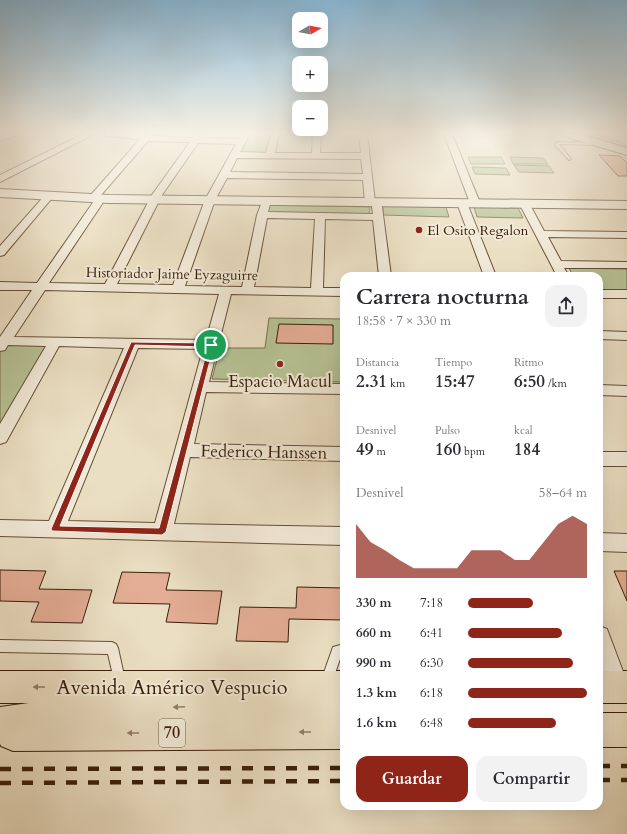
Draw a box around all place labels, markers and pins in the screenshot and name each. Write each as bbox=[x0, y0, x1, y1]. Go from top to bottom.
place label: El Osito Regalon bbox=[427, 221, 529, 240]
marker: El Osito Regalon bbox=[414, 225, 424, 235]
pin bbox=[194, 328, 228, 362]
marker: Espacio Macul bbox=[275, 359, 285, 369]
place label: Espacio Macul bbox=[228, 370, 332, 393]

